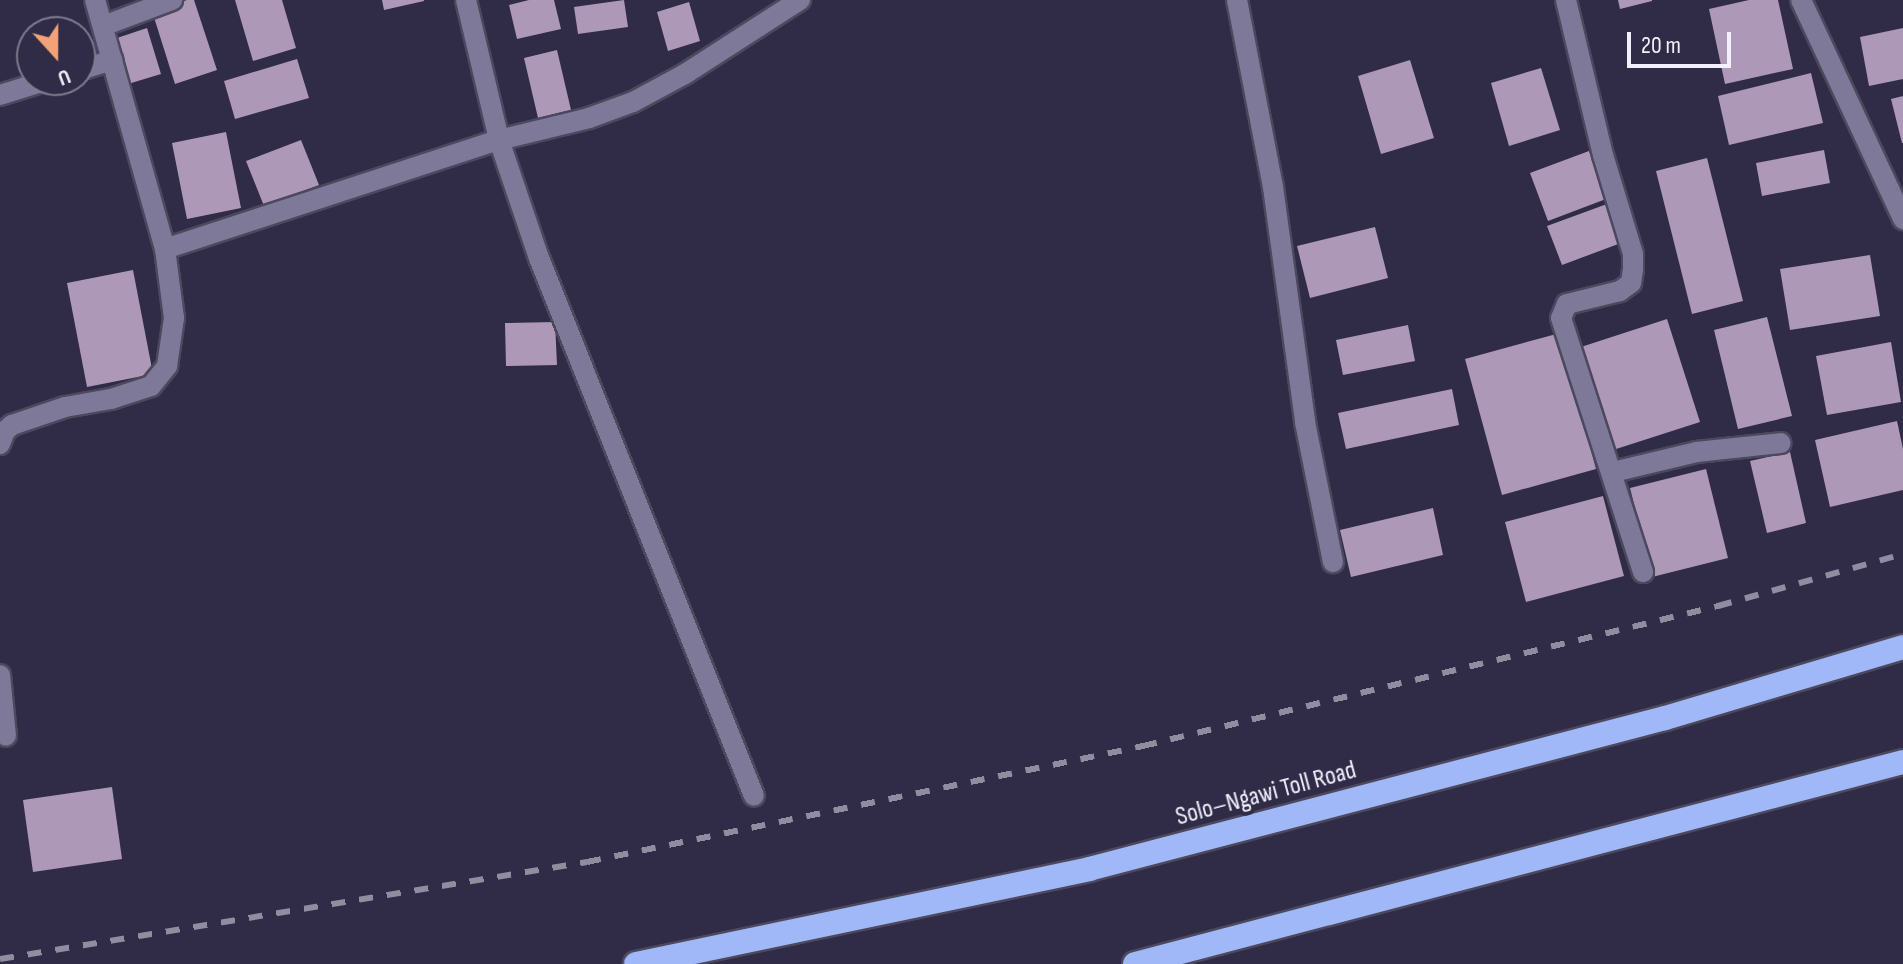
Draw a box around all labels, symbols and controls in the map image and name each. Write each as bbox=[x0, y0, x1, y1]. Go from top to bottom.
north arrow bbox=[16, 16, 96, 96]
scale bar bbox=[1631, 16, 1735, 66]
text: 20 m bbox=[1641, 31, 1681, 60]
text: U bbox=[54, 62, 74, 92]
street label: Solo–Ngawi Toll Road bbox=[1172, 755, 1360, 833]

